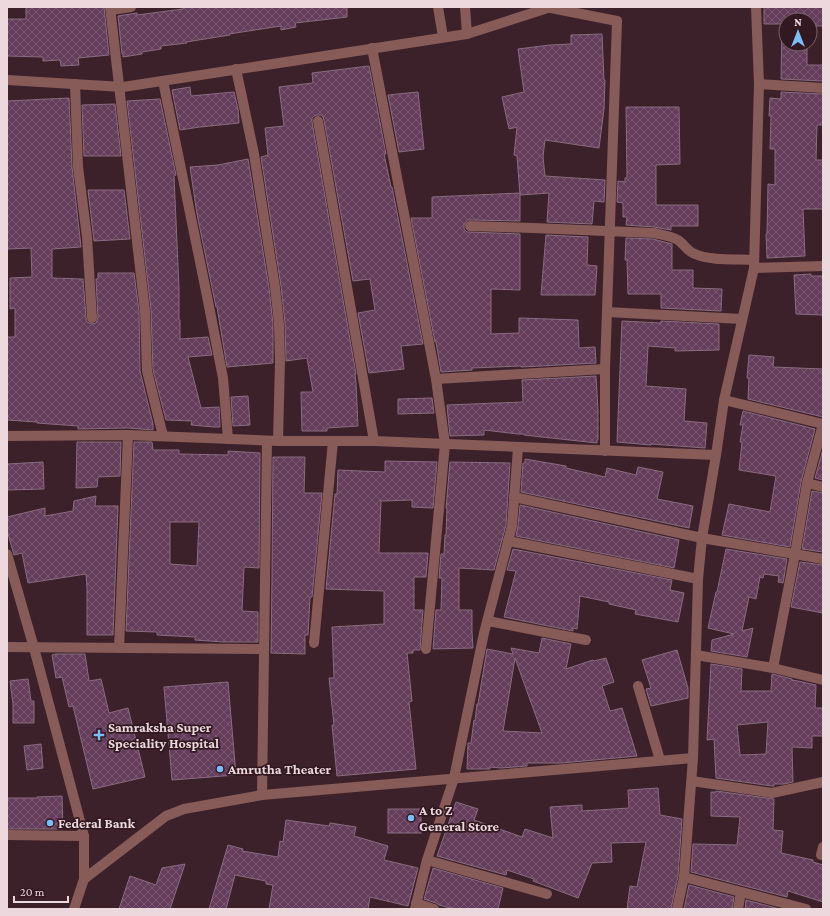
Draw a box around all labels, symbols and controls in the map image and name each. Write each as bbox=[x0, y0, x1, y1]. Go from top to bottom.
north arrow bbox=[778, 12, 818, 52]
text: N bbox=[794, 16, 802, 28]
place label: Samraksha Super Speciality Hospital bbox=[108, 719, 219, 751]
marker: Samraksha Super Speciality Hospital bbox=[93, 729, 105, 741]
place label: Amrutha Theater bbox=[227, 761, 331, 777]
marker: Amrutha Theater bbox=[215, 764, 225, 774]
place label: A to Z General Store bbox=[418, 802, 499, 834]
marker: A to Z General Store bbox=[406, 813, 416, 823]
place label: Federal Bank bbox=[58, 815, 136, 831]
marker: Federal Bank bbox=[45, 818, 55, 828]
scale bar bbox=[14, 878, 68, 904]
text: 20 m bbox=[20, 885, 45, 899]

